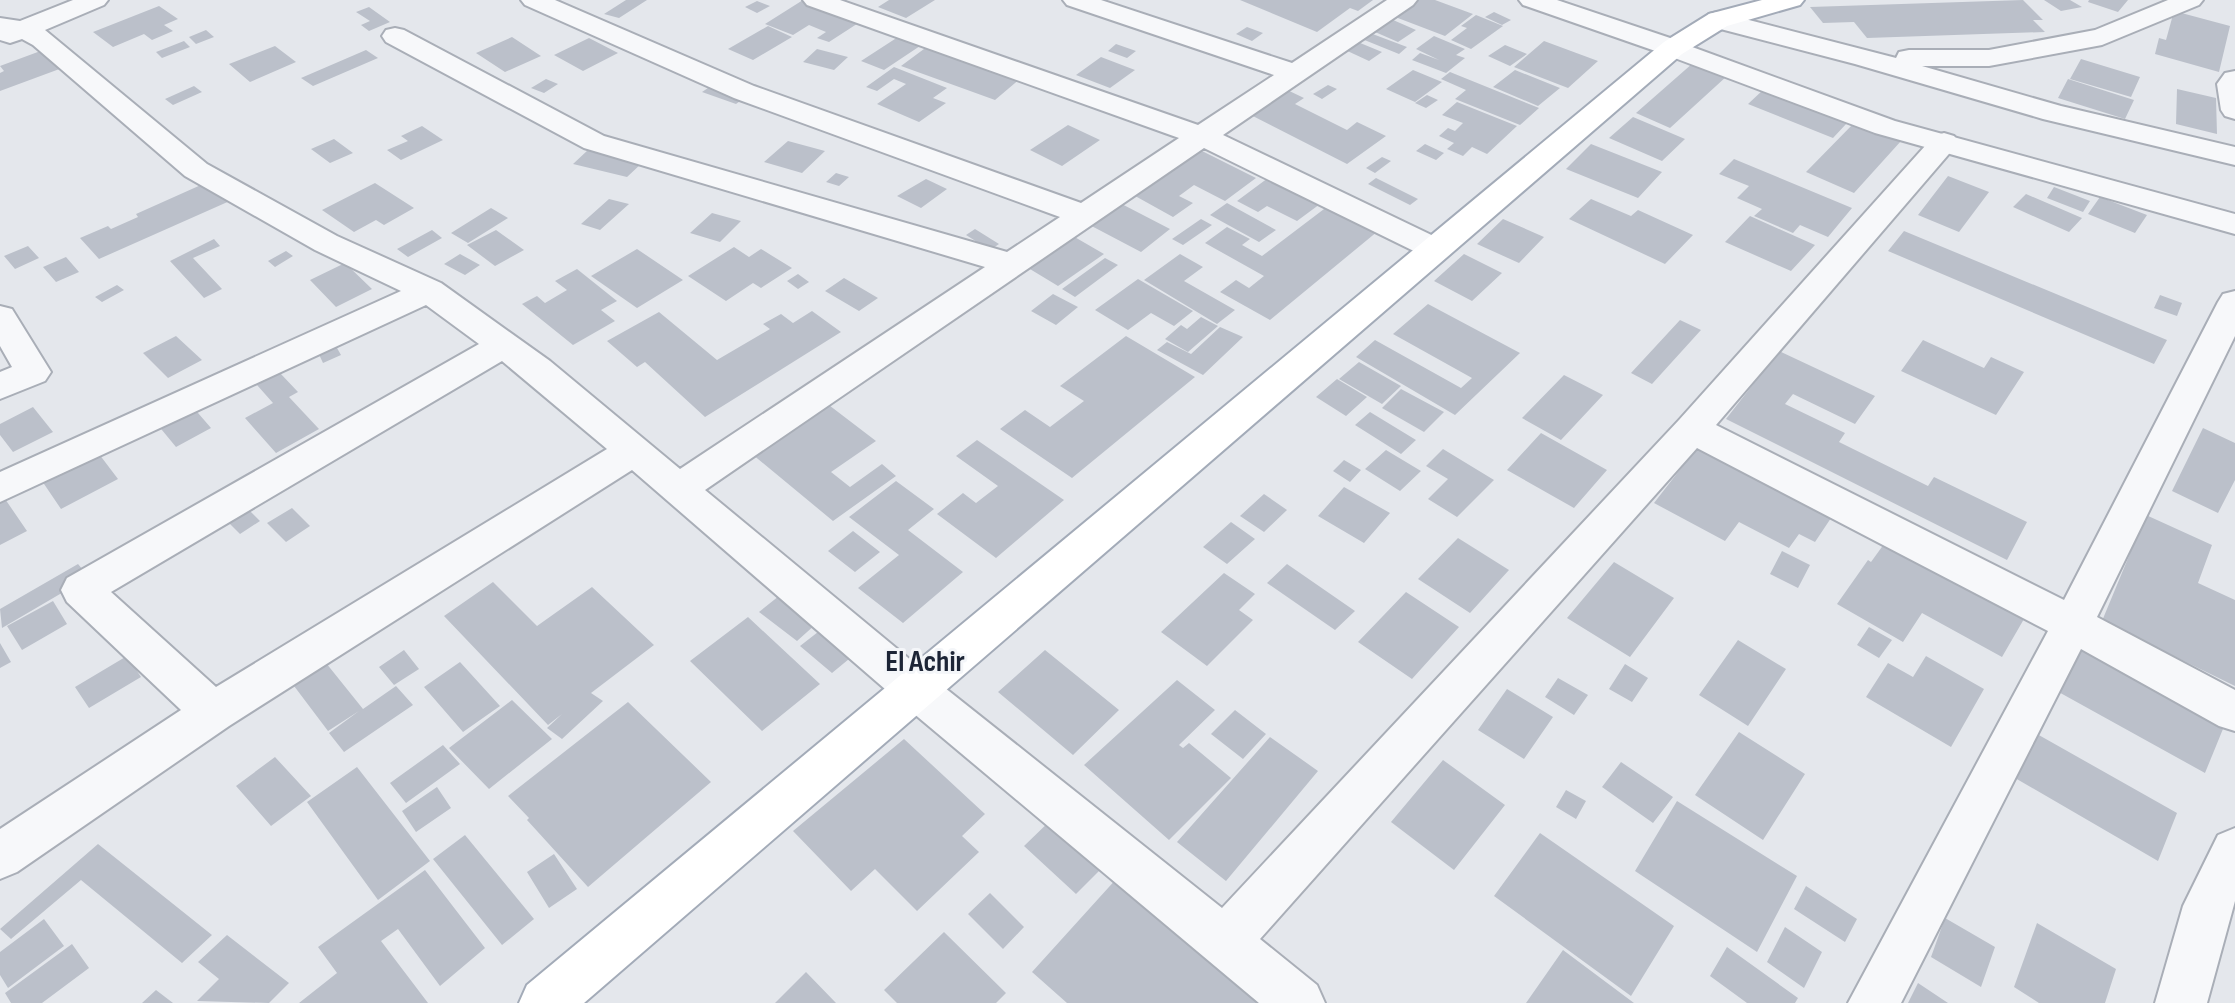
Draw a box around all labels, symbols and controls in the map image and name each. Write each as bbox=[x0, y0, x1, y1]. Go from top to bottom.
district label: El Achir bbox=[885, 644, 965, 680]

